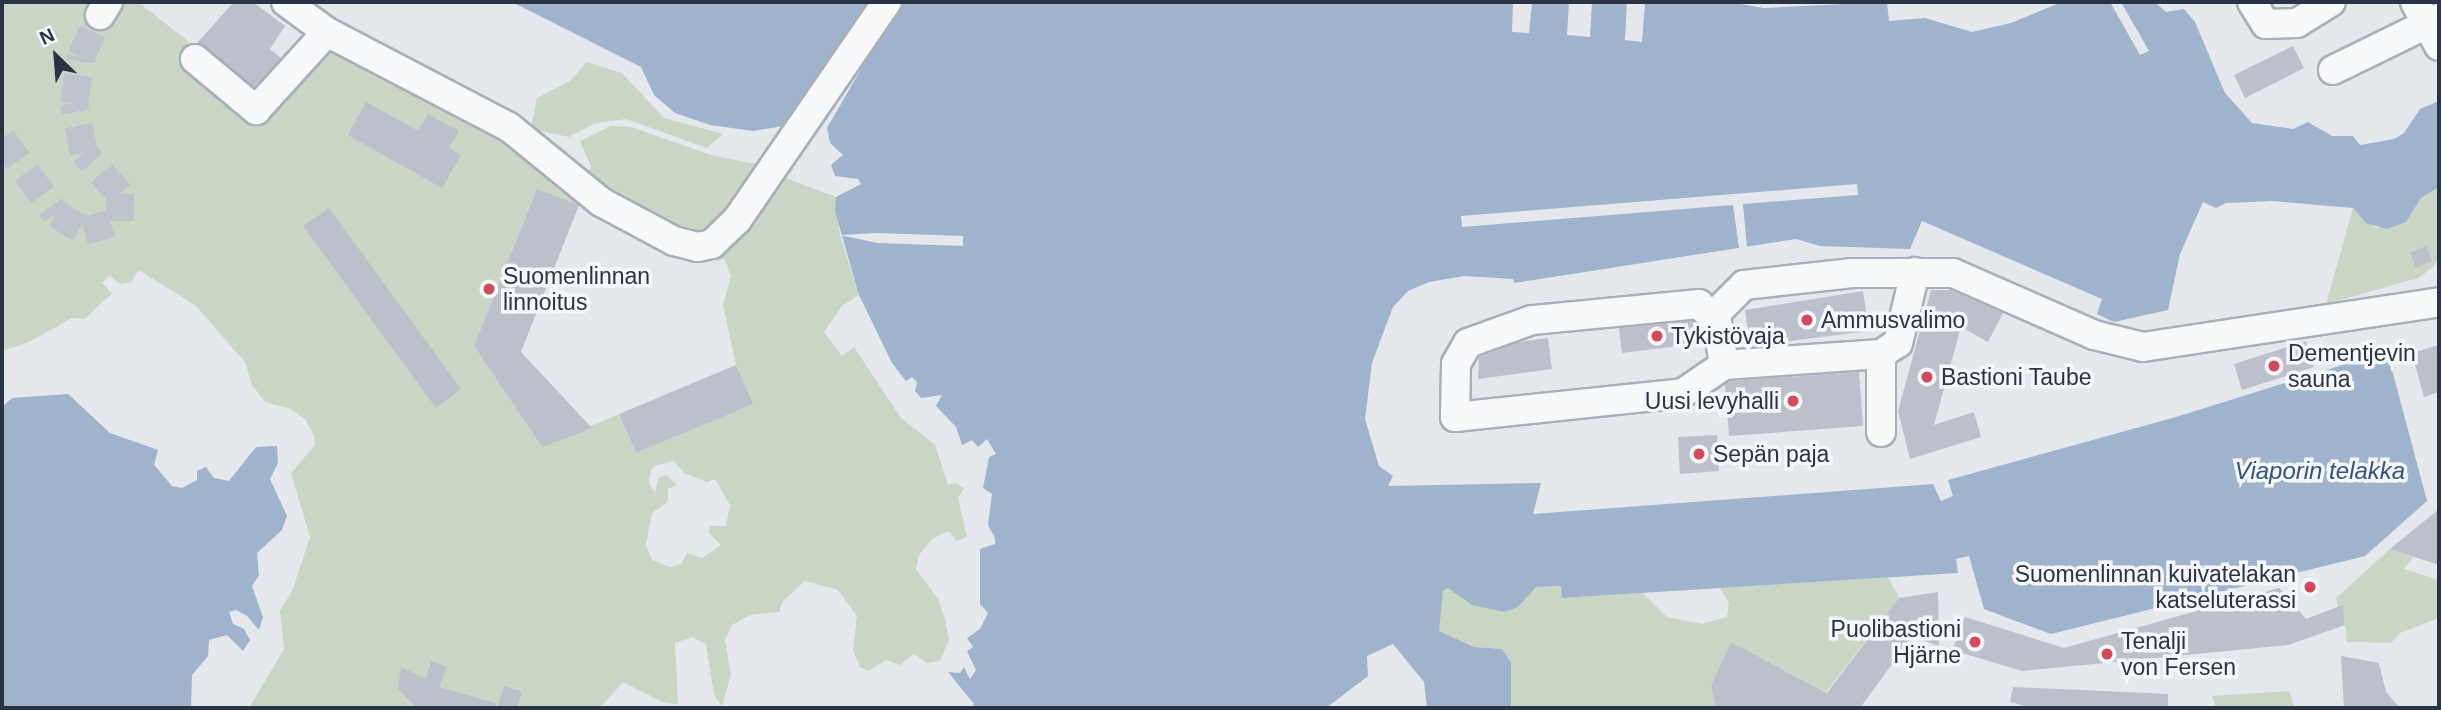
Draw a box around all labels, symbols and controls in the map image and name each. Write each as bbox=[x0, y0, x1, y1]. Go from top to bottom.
north arrow bbox=[21, 21, 91, 91]
text: N bbox=[36, 24, 58, 49]
place label: Suomenlinnan linnoitus bbox=[503, 262, 650, 316]
marker: Suomenlinnan linnoitus bbox=[481, 281, 497, 297]
place label: Ammusvalimo bbox=[1821, 306, 1965, 334]
marker: Ammusvalimo bbox=[1799, 312, 1815, 328]
place label: Tykistövaja bbox=[1671, 322, 1785, 350]
marker: Tykistövaja bbox=[1649, 328, 1665, 344]
place label: Dementjevin sauna bbox=[2288, 339, 2416, 393]
marker: Dementjevin sauna bbox=[2266, 358, 2282, 374]
place label: Bastioni Taube bbox=[1941, 363, 2092, 391]
marker: Bastioni Taube bbox=[1919, 369, 1935, 385]
place label: Uusi levyhalli bbox=[1645, 387, 1779, 415]
marker: Uusi levyhalli bbox=[1785, 393, 1801, 409]
place label: Sepän paja bbox=[1713, 440, 1829, 468]
marker: Sepän paja bbox=[1691, 446, 1707, 462]
water label: Viaporin telakka bbox=[2235, 457, 2405, 485]
place label: Suomenlinnan kuivatelakan katseluterassi bbox=[2015, 560, 2296, 614]
marker: Suomenlinnan kuivatelakan katseluterassi bbox=[2302, 579, 2318, 595]
place label: Puolibastioni Hjärne bbox=[1831, 615, 1961, 669]
place label: Tenalji von Fersen bbox=[2121, 627, 2236, 681]
marker: Puolibastioni Hjärne bbox=[1967, 634, 1983, 650]
marker: Tenalji von Fersen bbox=[2099, 646, 2115, 662]

